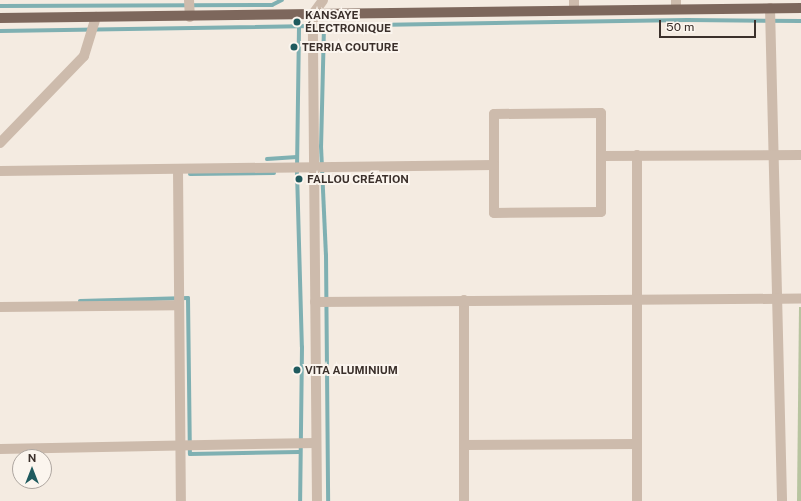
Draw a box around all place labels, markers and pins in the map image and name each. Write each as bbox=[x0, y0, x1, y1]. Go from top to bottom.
place label: KANSAYE ÉLECTRONIQUE bbox=[305, 9, 391, 35]
marker: KANSAYE ÉLECTRONIQUE bbox=[292, 17, 302, 27]
place label: TERRIA COUTURE bbox=[302, 40, 398, 54]
marker: TERRIA COUTURE bbox=[289, 42, 299, 52]
place label: FALLOU CRÉATION bbox=[307, 172, 409, 186]
marker: FALLOU CRÉATION bbox=[294, 174, 304, 184]
place label: VITA ALUMINIUM bbox=[305, 363, 398, 377]
marker: VITA ALUMINIUM bbox=[292, 365, 302, 375]

